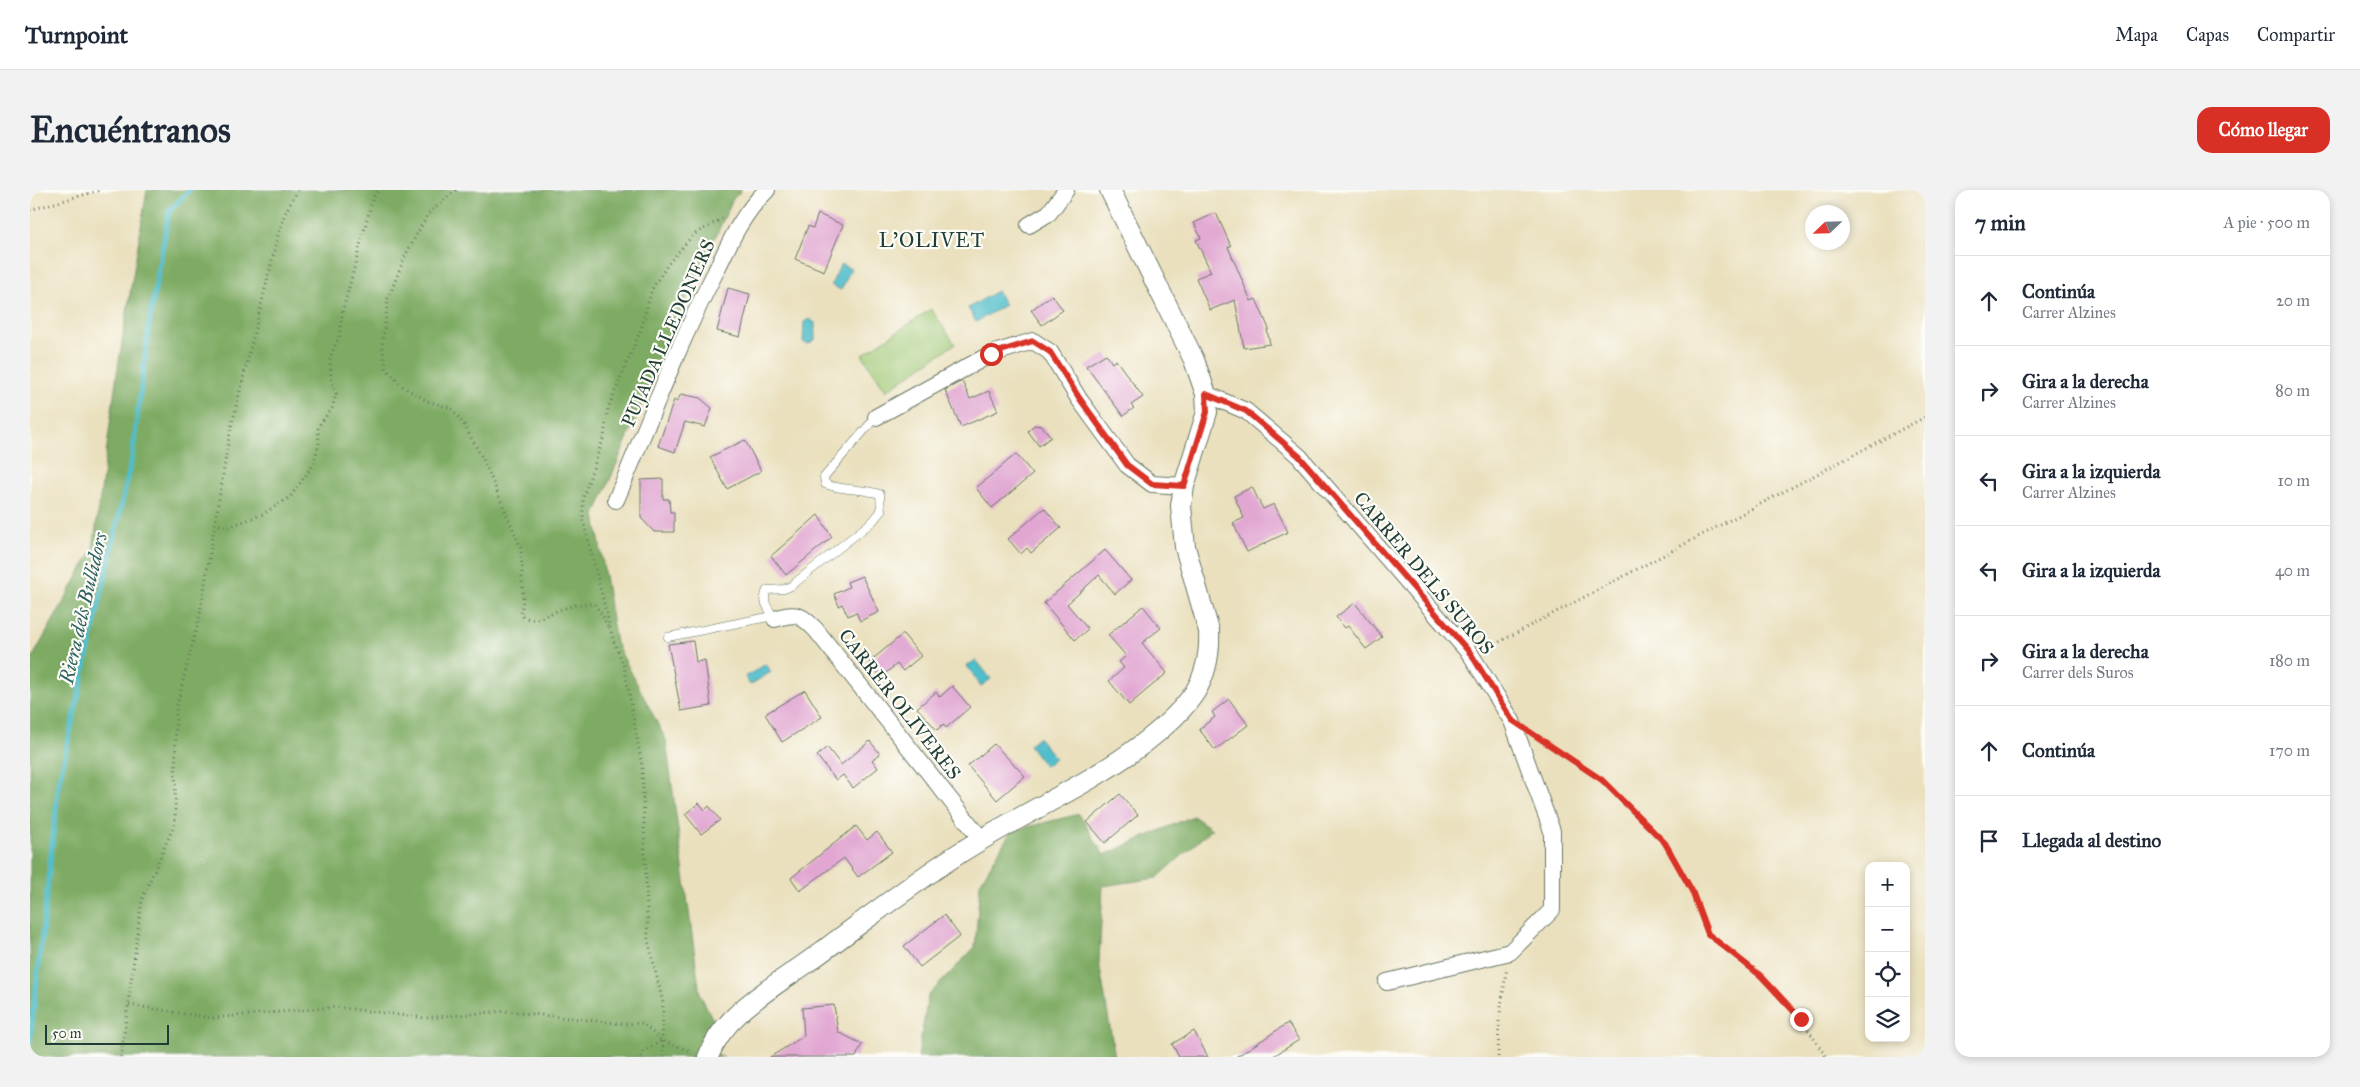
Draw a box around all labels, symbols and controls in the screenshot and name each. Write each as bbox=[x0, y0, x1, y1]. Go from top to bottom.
text: Turnpoint bbox=[25, 20, 128, 50]
text: Mapa bbox=[2115, 24, 2158, 46]
text: Capas bbox=[2186, 24, 2229, 46]
text: Compartir bbox=[2257, 24, 2335, 46]
button: Cómo llegar bbox=[2197, 107, 2330, 153]
text: Encuéntranos bbox=[30, 109, 231, 152]
north arrow bbox=[1805, 205, 1850, 250]
text: 7 min bbox=[1975, 210, 2026, 236]
text: A pie · 500 m bbox=[2223, 213, 2310, 232]
district label: L'OLIVET bbox=[879, 228, 985, 252]
street label: PUJADA LLEDONERS bbox=[616, 236, 721, 431]
text: Continúa bbox=[2022, 280, 2095, 303]
icon: ahead bbox=[1975, 287, 2003, 315]
text: 20 m bbox=[2276, 291, 2310, 310]
text: Carrer Alzines bbox=[2022, 303, 2116, 322]
route start bbox=[980, 343, 1003, 366]
text: Gira a la derecha bbox=[2022, 370, 2149, 393]
icon: right bbox=[1975, 377, 2003, 405]
text: 80 m bbox=[2275, 381, 2310, 400]
text: Carrer Alzines bbox=[2022, 393, 2116, 412]
text: Gira a la izquierda bbox=[2022, 460, 2161, 483]
icon: left bbox=[1975, 467, 2003, 495]
text: 10 m bbox=[2278, 471, 2310, 490]
text: Carrer Alzines bbox=[2022, 483, 2116, 502]
street label: CARRER DELS SUROS bbox=[1349, 487, 1499, 659]
water label: Riera dels Bullidors bbox=[54, 529, 112, 687]
icon: left bbox=[1975, 557, 2003, 585]
text: Gira a la izquierda bbox=[2022, 559, 2161, 582]
text: 40 m bbox=[2275, 561, 2310, 580]
street label: CARRER OLIVERES bbox=[834, 624, 966, 784]
text: Gira a la derecha bbox=[2022, 640, 2149, 663]
icon: right bbox=[1975, 647, 2003, 675]
text: 180 m bbox=[2269, 651, 2310, 670]
text: Carrer dels Suros bbox=[2022, 663, 2134, 682]
icon: ahead bbox=[1975, 737, 2003, 765]
text: Continúa bbox=[2022, 739, 2095, 762]
text: 170 m bbox=[2269, 741, 2310, 760]
icon: arrive bbox=[1975, 827, 2003, 855]
text: Llegada al destino bbox=[2022, 829, 2161, 852]
map controls bbox=[1865, 862, 1910, 1042]
button: + bbox=[1865, 862, 1910, 907]
button: − bbox=[1865, 907, 1910, 952]
button: locate bbox=[1865, 952, 1910, 997]
button: layers bbox=[1865, 997, 1910, 1042]
route end bbox=[1790, 1008, 1813, 1031]
scale bar bbox=[45, 1022, 169, 1045]
text: 50 m bbox=[52, 1025, 81, 1042]

